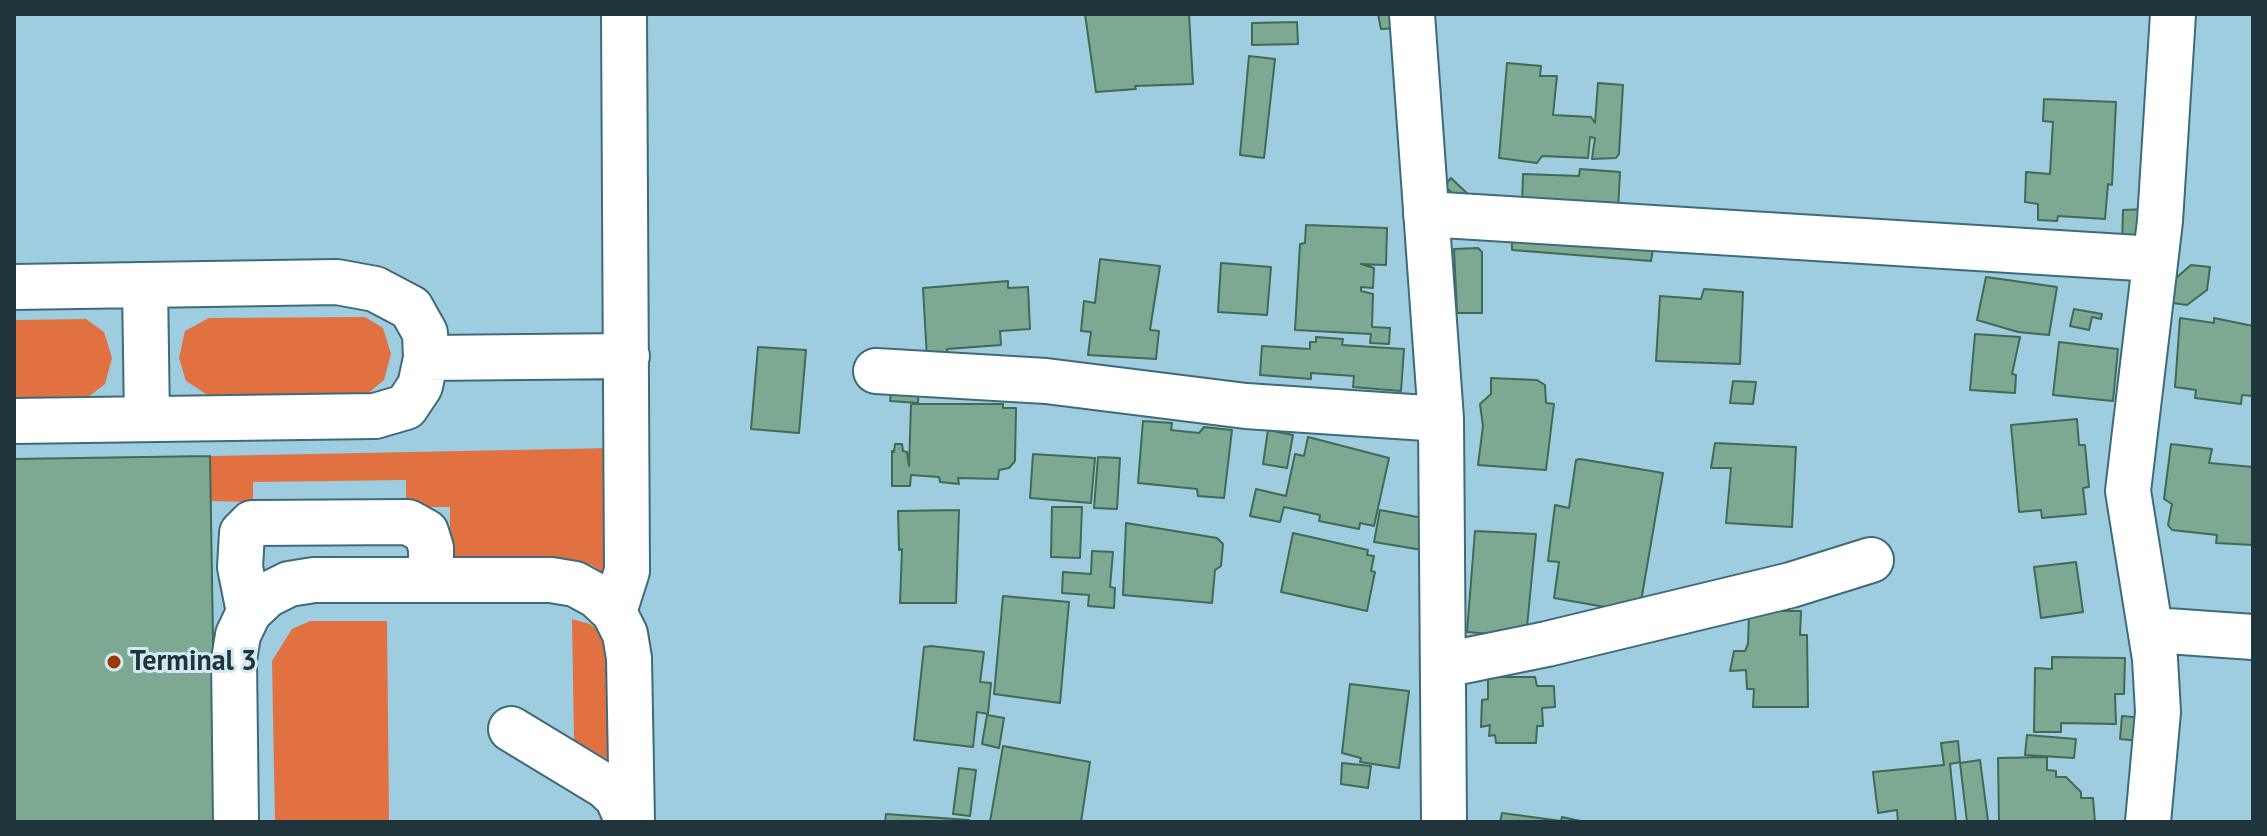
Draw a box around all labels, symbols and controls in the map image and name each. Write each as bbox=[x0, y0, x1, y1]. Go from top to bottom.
place label: Terminal 3 bbox=[130, 645, 257, 679]
marker: Terminal 3 bbox=[105, 653, 123, 671]

